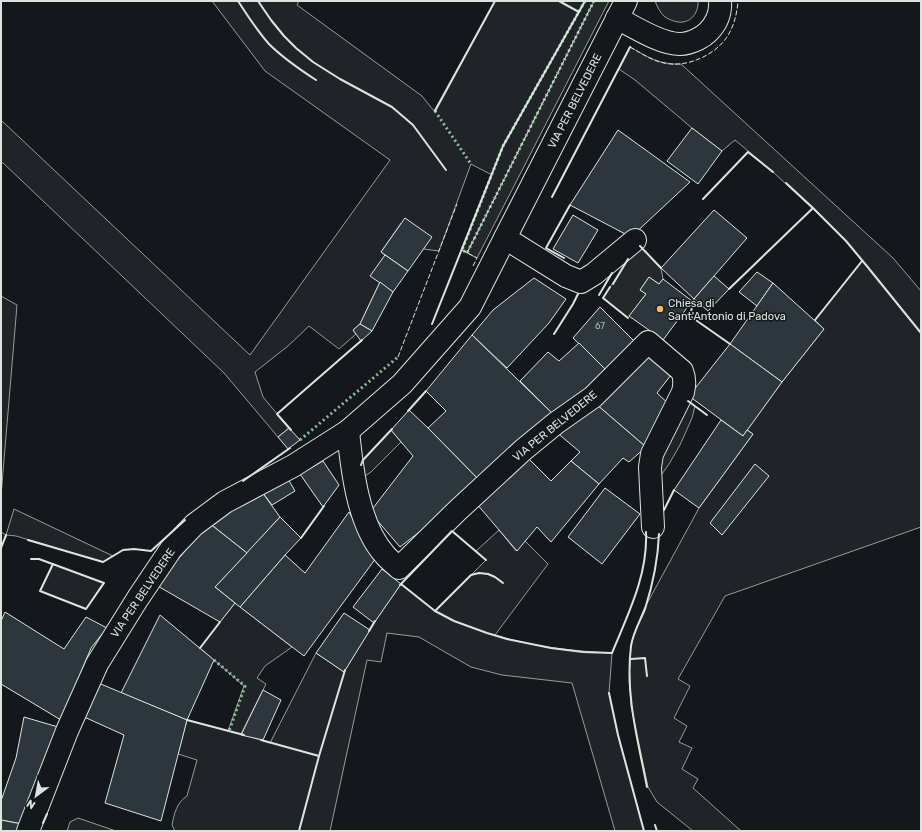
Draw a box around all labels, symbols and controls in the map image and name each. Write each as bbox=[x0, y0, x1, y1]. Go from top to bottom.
street label: VIA PER BELVEDERE bbox=[545, 51, 605, 151]
place label: Chiesa di Sant'Antonio di Padova bbox=[668, 297, 786, 323]
marker: Chiesa di Sant'Antonio di Padova bbox=[655, 304, 665, 314]
house number: 67 bbox=[595, 321, 605, 331]
street label: VIA PER BELVEDERE bbox=[510, 388, 600, 464]
street label: VIA PER BELVEDERE bbox=[108, 546, 178, 640]
north arrow bbox=[16, 776, 56, 816]
text: N bbox=[24, 796, 38, 812]

